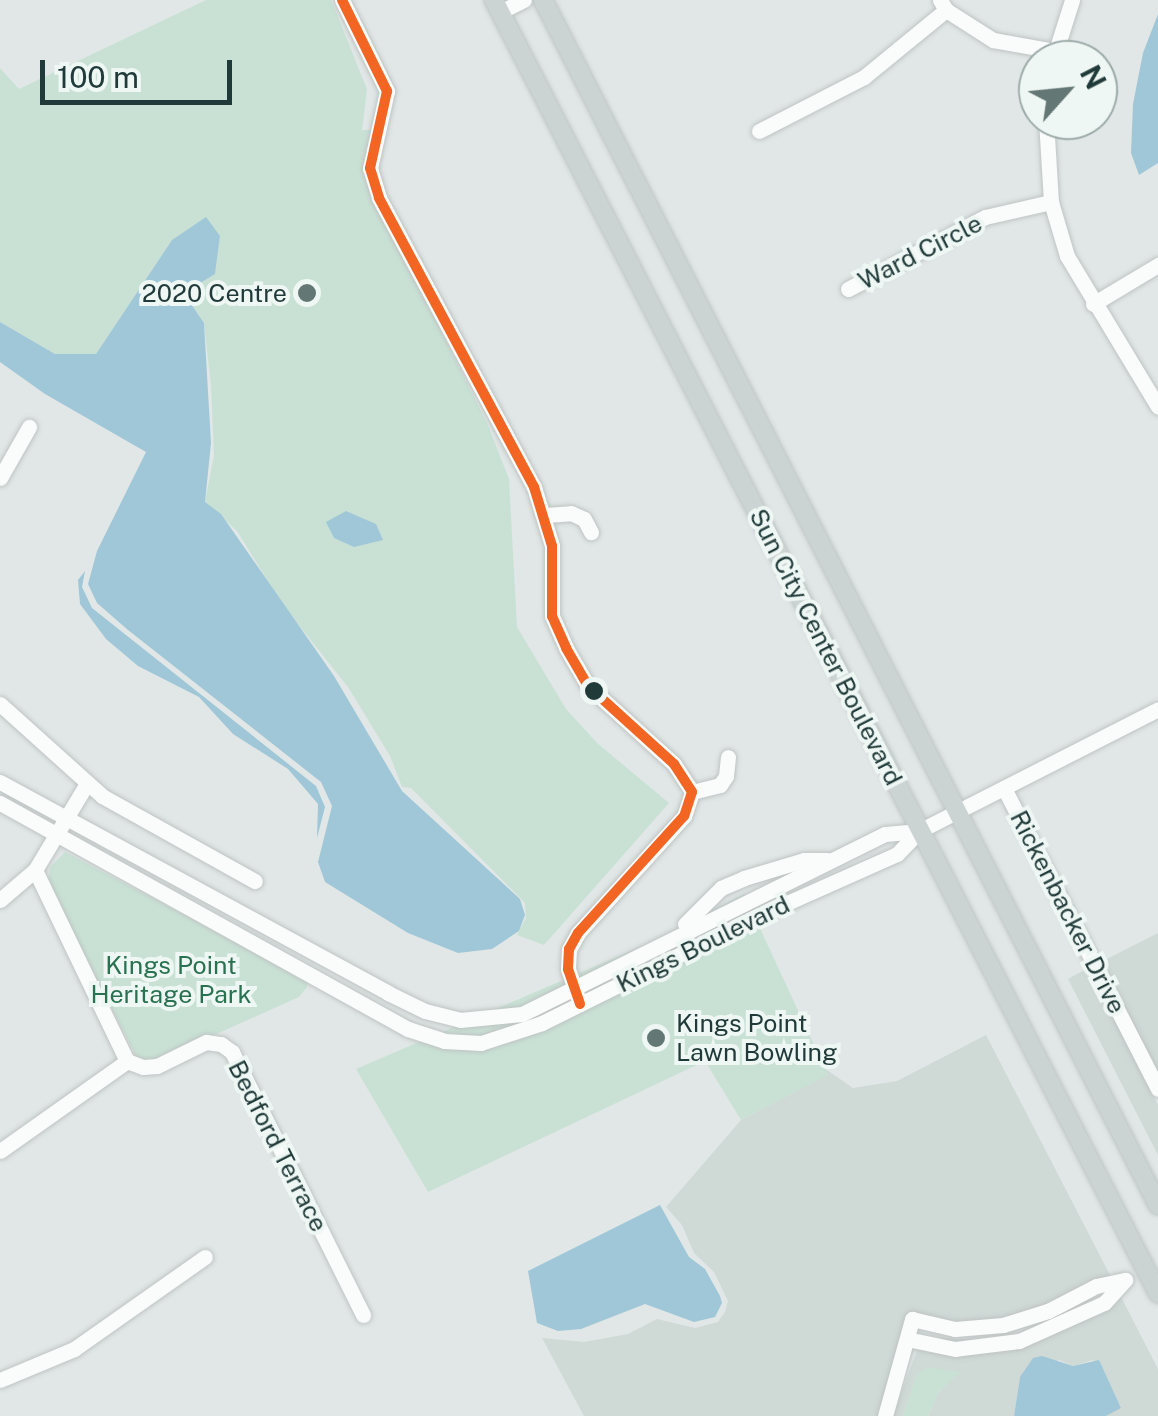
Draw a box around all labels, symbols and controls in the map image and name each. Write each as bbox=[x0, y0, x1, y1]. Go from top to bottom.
scale bar bbox=[45, 40, 238, 102]
north arrow bbox=[1018, 40, 1118, 140]
text: 100 m bbox=[57, 59, 139, 95]
text: N bbox=[1074, 60, 1113, 94]
street label: Ward Circle bbox=[853, 208, 987, 296]
place label: 2020 Centre bbox=[142, 278, 287, 308]
marker: 2020 Centre bbox=[296, 282, 318, 304]
street label: Sun City Center Boulevard bbox=[743, 504, 909, 790]
unlabelled marker bbox=[584, 681, 604, 701]
street label: Rickenbacker Drive bbox=[1004, 806, 1132, 1018]
street label: Kings Boulevard bbox=[612, 889, 794, 999]
park label: Kings Point Heritage Park bbox=[90, 951, 252, 1010]
place label: Kings Point Lawn Bowling bbox=[676, 1009, 838, 1068]
marker: Kings Point Lawn Bowling bbox=[645, 1027, 667, 1049]
street label: Bedford Terrace bbox=[222, 1055, 334, 1237]

